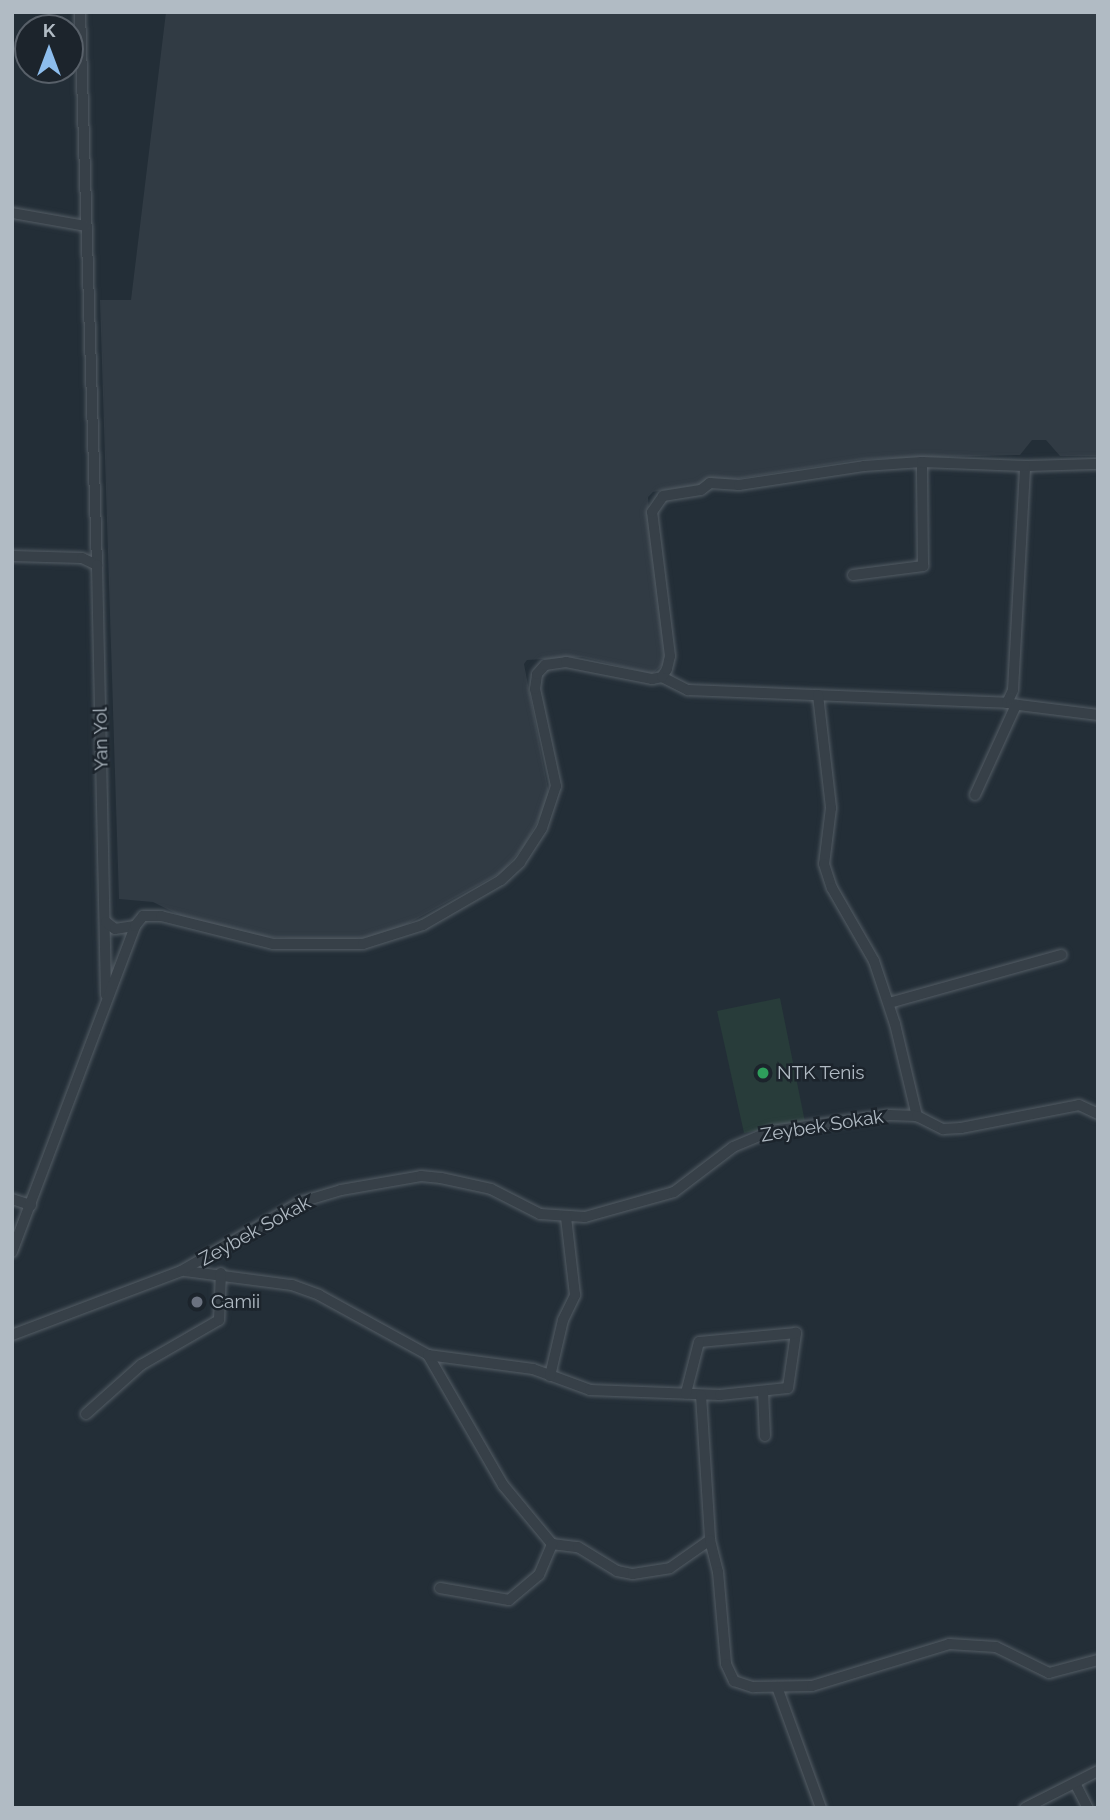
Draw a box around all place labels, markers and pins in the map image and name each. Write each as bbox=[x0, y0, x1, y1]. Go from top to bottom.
place label: NTK Tenis bbox=[777, 1062, 865, 1084]
marker: NTK Tenis bbox=[755, 1065, 771, 1081]
place label: Camii bbox=[211, 1291, 260, 1313]
marker: Camii bbox=[189, 1294, 205, 1310]

